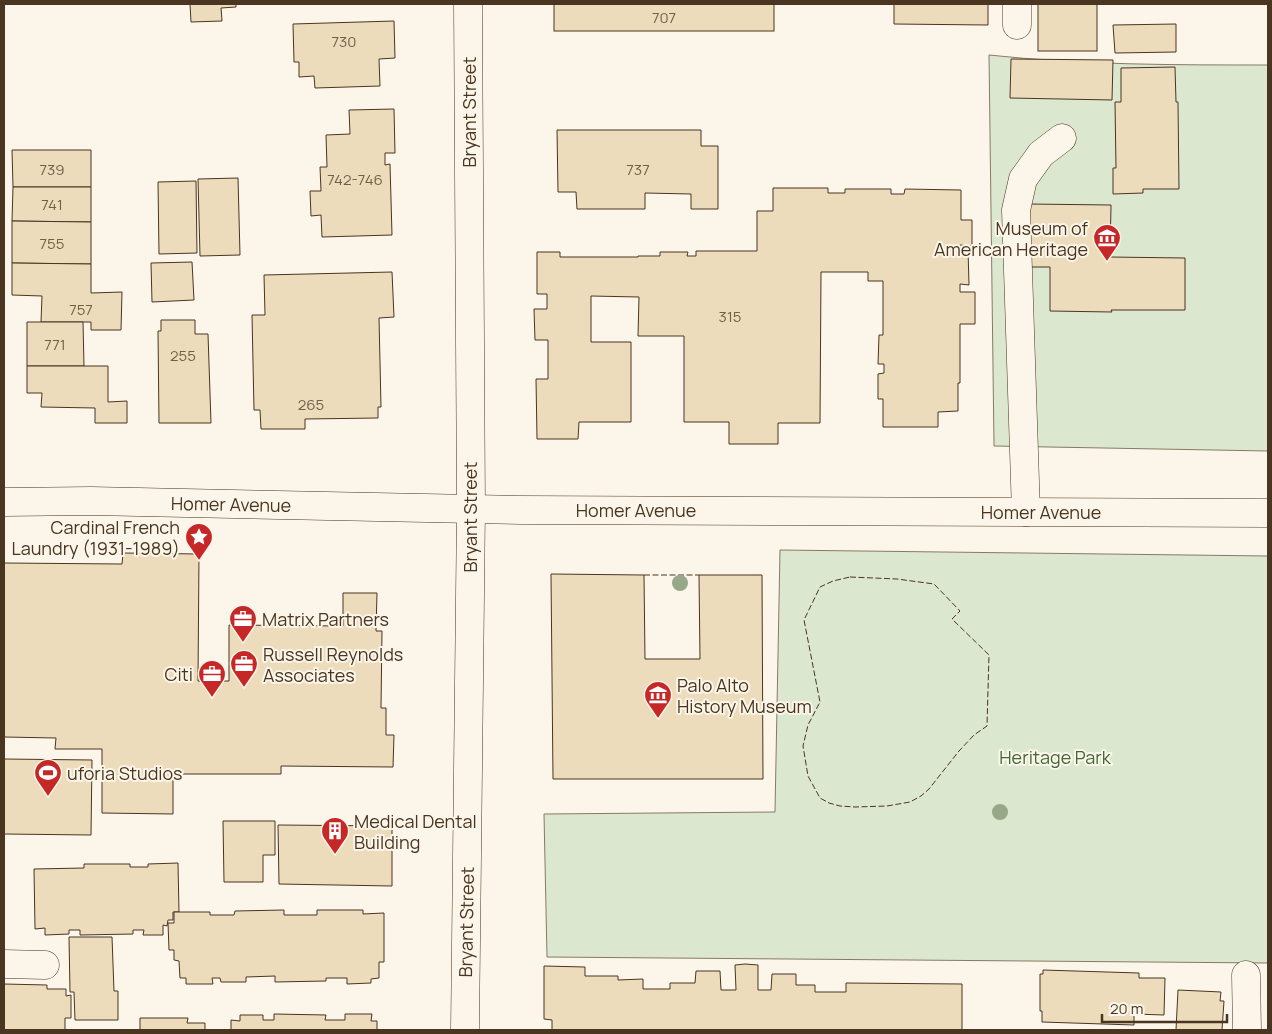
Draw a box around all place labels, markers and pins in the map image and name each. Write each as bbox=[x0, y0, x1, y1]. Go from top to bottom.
place label: Museum of American Heritage bbox=[934, 216, 1089, 261]
museum icon: Museum of American Heritage bbox=[1092, 223, 1122, 262]
place label: Cardinal French Laundry (1931-1989) bbox=[11, 515, 180, 560]
place icon: Cardinal French Laundry (1931-1989) bbox=[184, 522, 214, 561]
office icon: Matrix Partners bbox=[228, 604, 258, 643]
place label: Matrix Partners bbox=[262, 607, 389, 631]
place label: Russell Reynolds Associates bbox=[263, 642, 403, 687]
office icon: Russell Reynolds Associates bbox=[229, 649, 259, 688]
office icon: Citi bbox=[197, 659, 227, 698]
place label: Citi bbox=[165, 662, 193, 686]
place label: Palo Alto History Museum bbox=[677, 673, 812, 718]
museum icon: Palo Alto History Museum bbox=[643, 680, 673, 719]
sports icon: uforia Studios bbox=[33, 758, 63, 797]
place label: uforia Studios bbox=[67, 761, 183, 785]
place label: Medical Dental Building bbox=[354, 809, 477, 854]
building icon: Medical Dental Building bbox=[320, 816, 350, 855]

